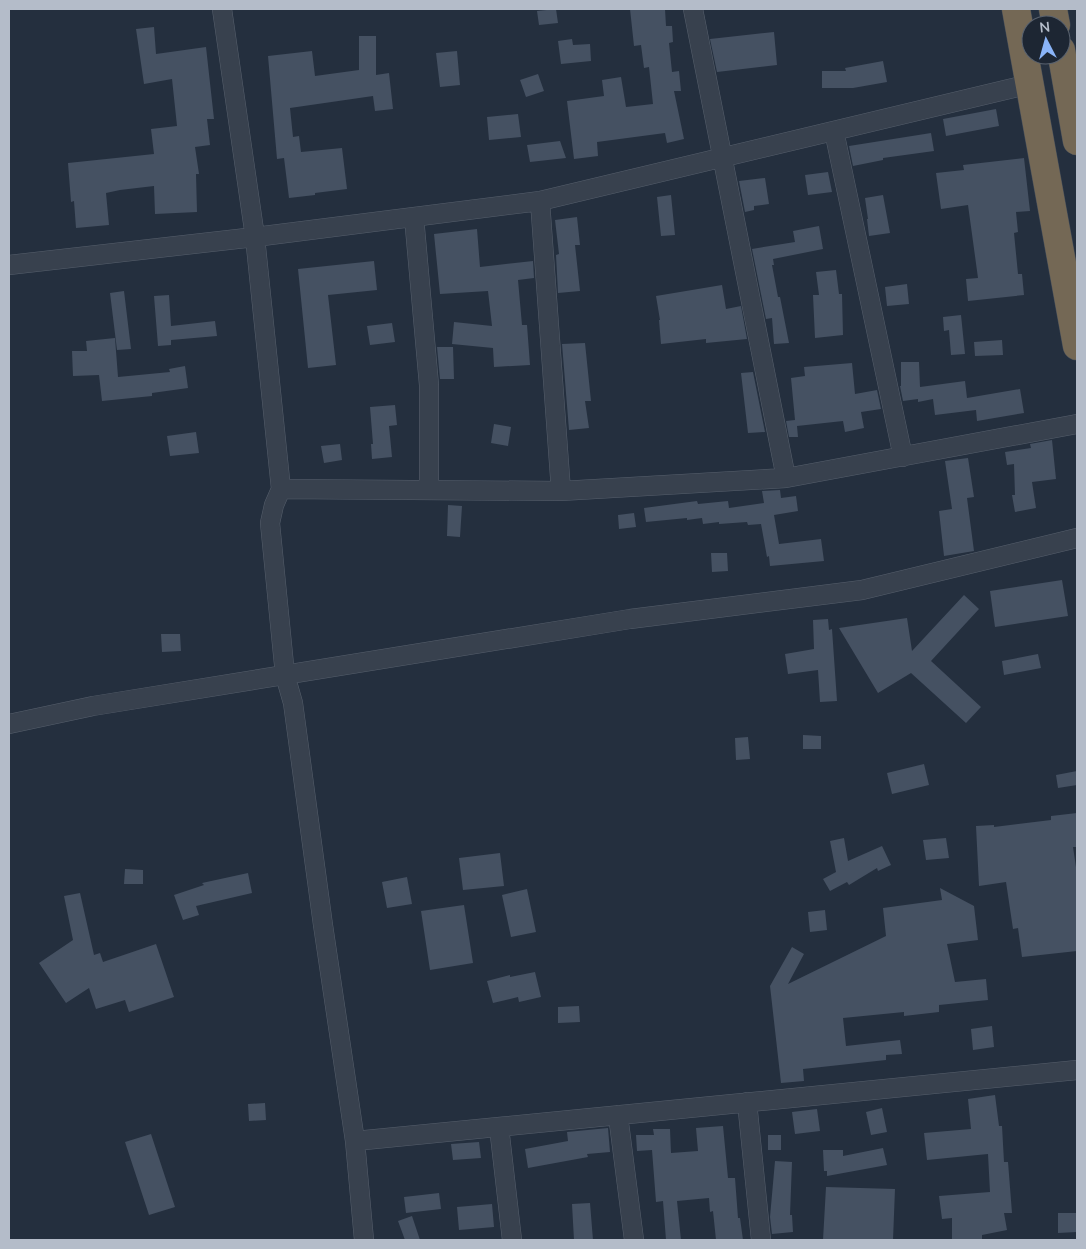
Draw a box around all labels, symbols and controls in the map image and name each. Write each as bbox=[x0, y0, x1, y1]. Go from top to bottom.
north arrow bbox=[1021, 15, 1071, 65]
text: N bbox=[1038, 18, 1051, 37]

